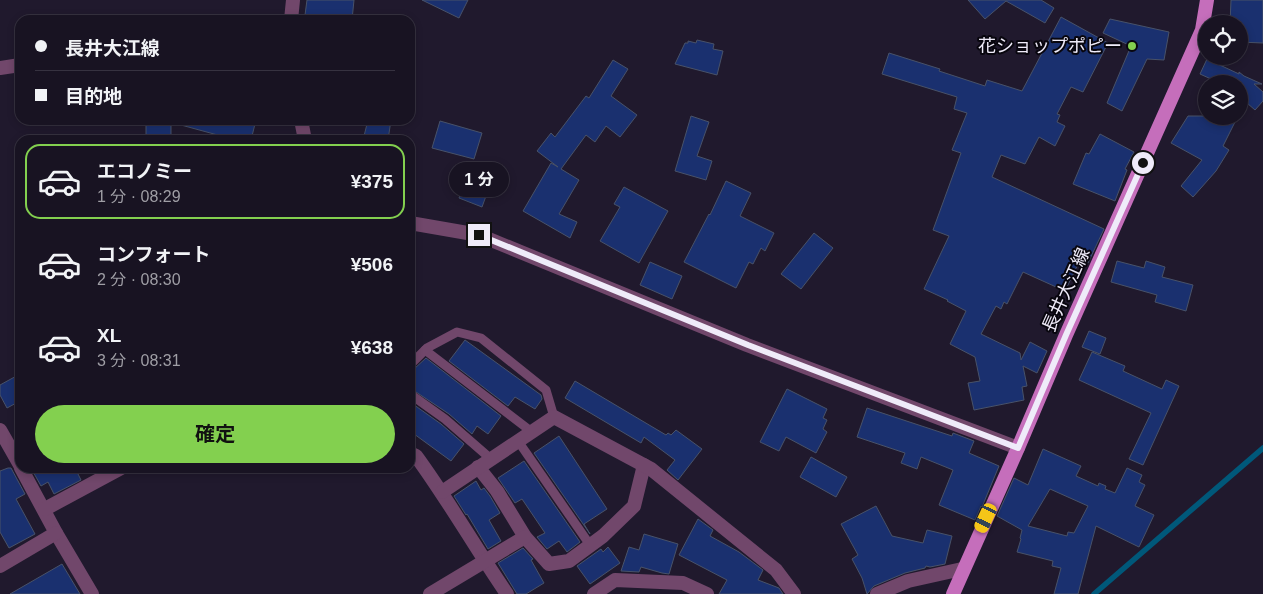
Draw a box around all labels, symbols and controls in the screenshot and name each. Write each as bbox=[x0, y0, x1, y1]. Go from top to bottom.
map controls bbox=[1198, 15, 1248, 125]
button: locate bbox=[1198, 15, 1248, 65]
place label: 花ショップポピー bbox=[978, 36, 1122, 56]
text: 長井大江線 bbox=[65, 38, 160, 59]
marker: 花ショップポピー bbox=[1126, 40, 1138, 52]
button: layers bbox=[1198, 75, 1248, 125]
text: 目的地 bbox=[65, 86, 122, 107]
route start bbox=[1132, 152, 1154, 174]
icon: car bbox=[37, 159, 82, 204]
text: エコノミー bbox=[97, 161, 192, 182]
callout: 1 分 bbox=[449, 162, 509, 198]
text: ¥375 bbox=[351, 171, 393, 192]
text: 1 分 bbox=[464, 171, 494, 188]
text: 1 分 · 08:29 bbox=[97, 188, 181, 205]
route end bbox=[468, 224, 490, 246]
icon: car bbox=[37, 242, 82, 287]
text: コンフォート bbox=[97, 244, 210, 265]
street label: 長井大江線 bbox=[1039, 245, 1093, 335]
text: ¥506 bbox=[351, 254, 393, 275]
text: 2 分 · 08:30 bbox=[97, 271, 181, 288]
icon: car bbox=[37, 325, 82, 370]
text: XL bbox=[97, 325, 121, 346]
text: ¥638 bbox=[351, 337, 393, 358]
text: 3 分 · 08:31 bbox=[97, 352, 181, 369]
button: 確定 bbox=[35, 405, 395, 463]
car bbox=[972, 501, 999, 535]

